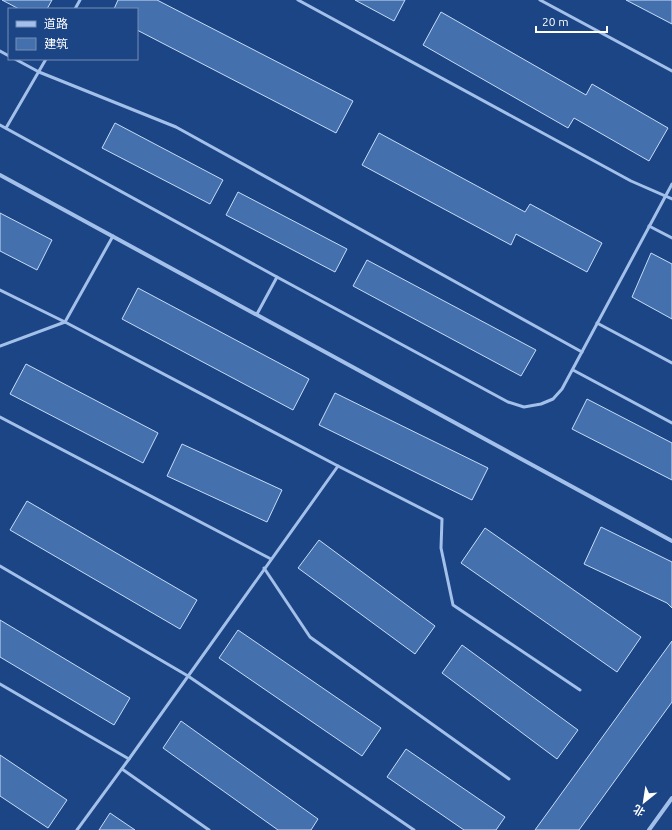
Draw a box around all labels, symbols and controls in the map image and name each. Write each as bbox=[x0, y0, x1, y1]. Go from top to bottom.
legend bbox=[8, 8, 138, 60]
scale bar bbox=[536, 8, 607, 34]
text: 20 m bbox=[542, 15, 569, 28]
text: 道路 bbox=[44, 17, 68, 30]
text: 建筑 bbox=[44, 37, 68, 50]
north arrow bbox=[624, 782, 664, 822]
text: 北 bbox=[631, 803, 647, 819]

